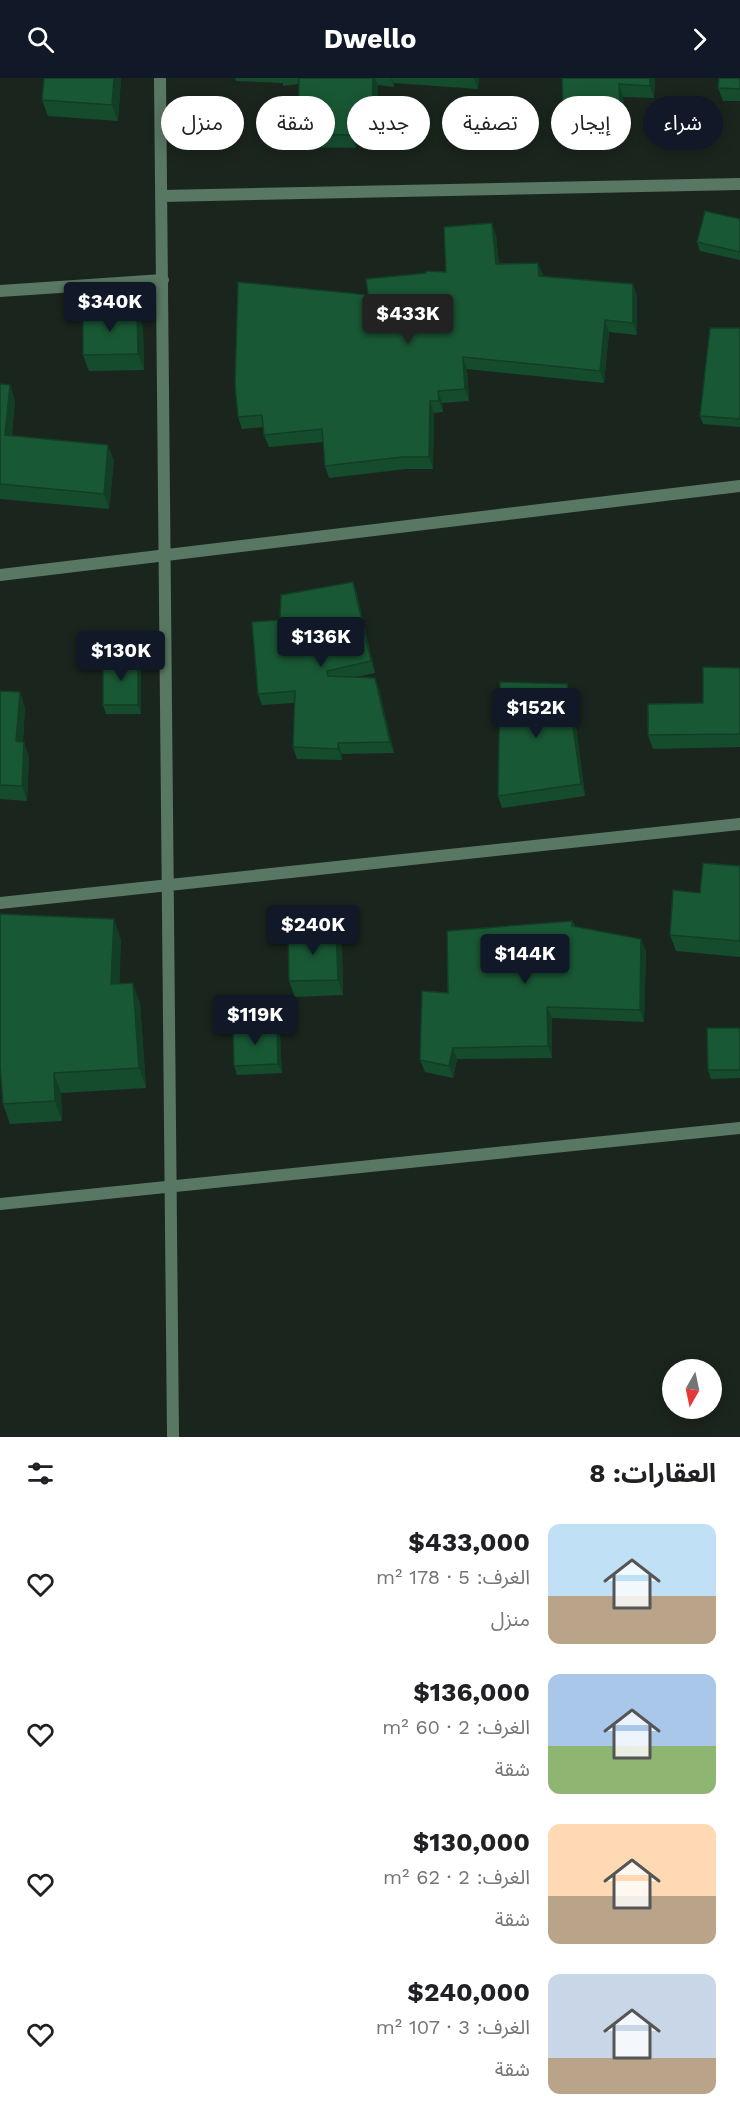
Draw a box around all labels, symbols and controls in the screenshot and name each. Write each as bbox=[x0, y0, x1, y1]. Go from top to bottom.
icon: search bbox=[24, 23, 57, 56]
text: Dwello bbox=[324, 23, 416, 55]
icon: forward bbox=[683, 23, 716, 56]
chip: منزل bbox=[161, 96, 244, 150]
chip: شقة bbox=[256, 96, 335, 150]
chip: جديد bbox=[347, 96, 430, 150]
chip: تصفية bbox=[442, 96, 539, 150]
chip: إيجار bbox=[551, 96, 631, 150]
chip: شراء bbox=[643, 96, 723, 150]
pin: $340K bbox=[68, 282, 152, 333]
text: $340K bbox=[78, 289, 142, 313]
pin: $433K bbox=[366, 294, 450, 345]
text: $433K bbox=[376, 301, 440, 325]
pin: $136K bbox=[279, 617, 363, 668]
text: $136K bbox=[291, 624, 351, 648]
pin: $130K bbox=[79, 631, 163, 682]
text: $130K bbox=[91, 638, 151, 662]
pin: $152K bbox=[494, 688, 578, 739]
text: $152K bbox=[507, 695, 565, 719]
pin: $240K bbox=[271, 905, 355, 956]
text: $240K bbox=[281, 912, 345, 936]
pin: $144K bbox=[483, 934, 567, 985]
text: $144K bbox=[494, 941, 556, 965]
pin: $119K bbox=[213, 995, 297, 1046]
text: $119K bbox=[227, 1002, 283, 1026]
north arrow bbox=[662, 1359, 722, 1419]
map controls bbox=[662, 1359, 722, 1419]
icon: filters bbox=[24, 1457, 57, 1490]
text: العقارات: 8 bbox=[589, 1458, 716, 1488]
text: $433,000 bbox=[408, 1527, 530, 1557]
icon: home bbox=[596, 1548, 668, 1620]
text: الغرف: 5 · 178 m² bbox=[376, 1565, 530, 1589]
icon: heart bbox=[24, 1568, 57, 1601]
text: منزل bbox=[491, 1607, 530, 1631]
text: $136,000 bbox=[413, 1677, 530, 1707]
icon: home bbox=[596, 1698, 668, 1770]
text: الغرف: 2 · 60 m² bbox=[382, 1715, 530, 1739]
icon: heart bbox=[24, 1718, 57, 1751]
text: شقة bbox=[495, 1757, 530, 1781]
text: $130,000 bbox=[413, 1827, 530, 1857]
icon: home bbox=[596, 1848, 668, 1920]
text: الغرف: 2 · 62 m² bbox=[383, 1865, 530, 1889]
icon: heart bbox=[24, 1868, 57, 1901]
text: شقة bbox=[495, 1907, 530, 1931]
text: $240,000 bbox=[407, 1977, 530, 2007]
icon: home bbox=[596, 1998, 668, 2070]
text: الغرف: 3 · 107 m² bbox=[376, 2015, 530, 2039]
icon: heart bbox=[24, 2018, 57, 2051]
text: شقة bbox=[495, 2057, 530, 2081]

